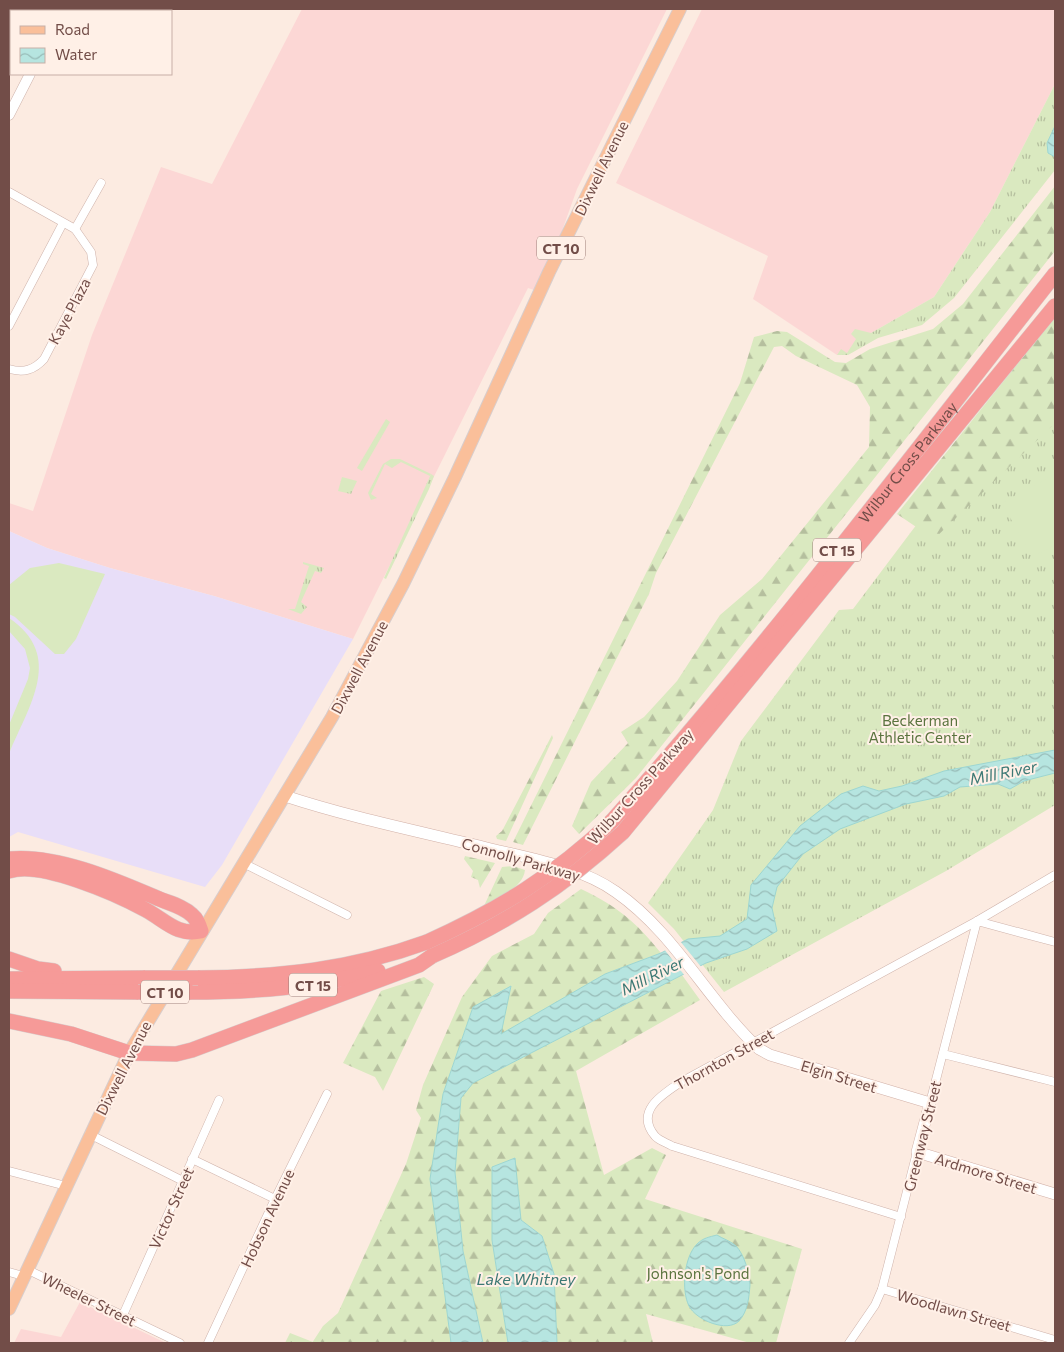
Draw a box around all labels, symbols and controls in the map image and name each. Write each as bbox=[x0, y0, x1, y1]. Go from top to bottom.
legend bbox=[10, 10, 172, 75]
text: Road bbox=[55, 20, 90, 38]
text: Water bbox=[55, 45, 97, 63]
street label: Dixwell Avenue bbox=[570, 118, 632, 218]
road number: CT 10 bbox=[537, 237, 585, 260]
street label: Kaye Plaza bbox=[44, 275, 94, 347]
street label: Wilbur Cross Parkway bbox=[854, 398, 961, 526]
road number: CT 15 bbox=[813, 538, 861, 562]
street label: Dixwell Avenue bbox=[327, 617, 391, 717]
park label: Beckerman Athletic Center bbox=[868, 711, 972, 746]
street label: Wilbur Cross Parkway bbox=[583, 724, 697, 847]
water label: Mill River bbox=[968, 756, 1039, 788]
street label: Connolly Parkway bbox=[460, 833, 582, 885]
water label: Mill River bbox=[617, 951, 687, 999]
road number: CT 15 bbox=[289, 974, 337, 996]
road number: CT 10 bbox=[141, 980, 189, 1004]
street label: Dixwell Avenue bbox=[92, 1018, 154, 1118]
street label: Thornton Street bbox=[671, 1024, 777, 1094]
street label: Elgin Street bbox=[799, 1056, 879, 1096]
street label: Greenway Street bbox=[900, 1079, 944, 1193]
street label: Ardmore Street bbox=[933, 1149, 1039, 1197]
street label: Victor Street bbox=[145, 1164, 197, 1252]
street label: Hobson Avenue bbox=[236, 1166, 298, 1270]
park label: Johnson's Pond bbox=[646, 1264, 750, 1282]
street label: Wheeler Street bbox=[39, 1268, 139, 1330]
water label: Lake Whitney bbox=[476, 1269, 576, 1288]
street label: Woodlawn Street bbox=[895, 1285, 1013, 1335]

